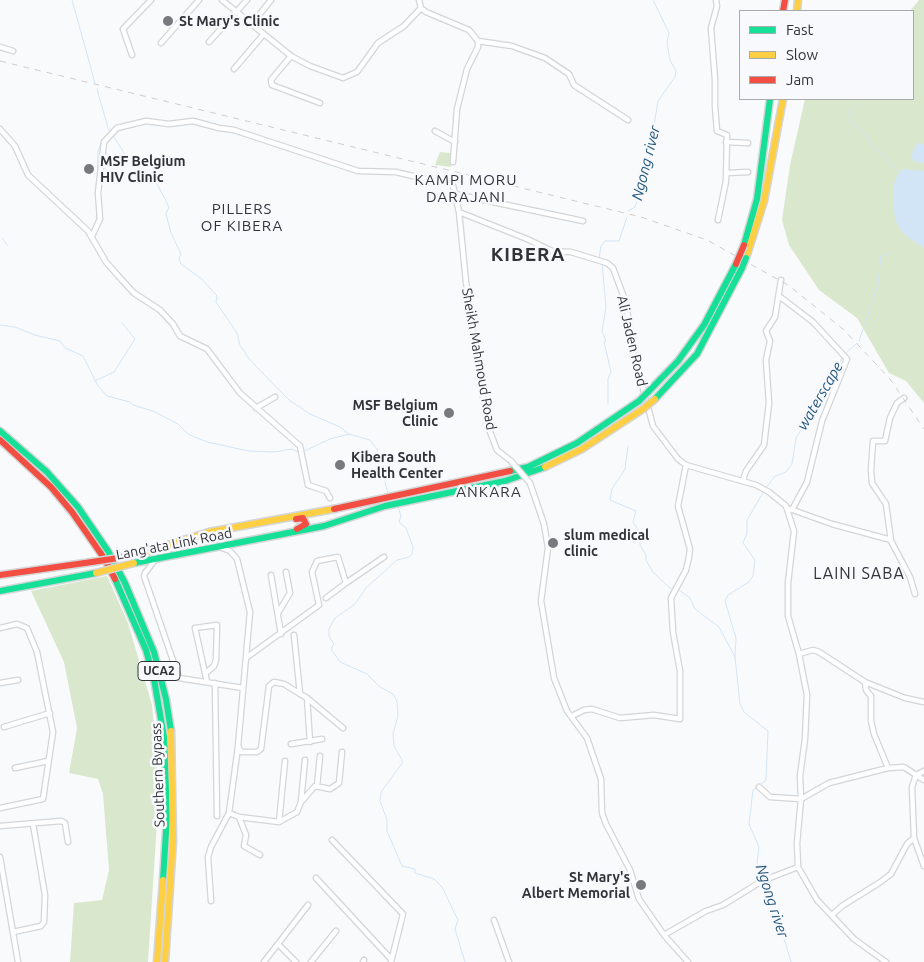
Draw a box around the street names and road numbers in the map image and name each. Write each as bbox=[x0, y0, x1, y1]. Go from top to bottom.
street label: Sheikh Mahmoud Road bbox=[458, 287, 500, 431]
street label: Ali Jaden Road bbox=[613, 294, 651, 388]
street label: Lang'ata Link Road bbox=[115, 525, 233, 563]
road number: UCA2 bbox=[138, 661, 180, 680]
street label: Southern Bypass bbox=[148, 723, 168, 827]

